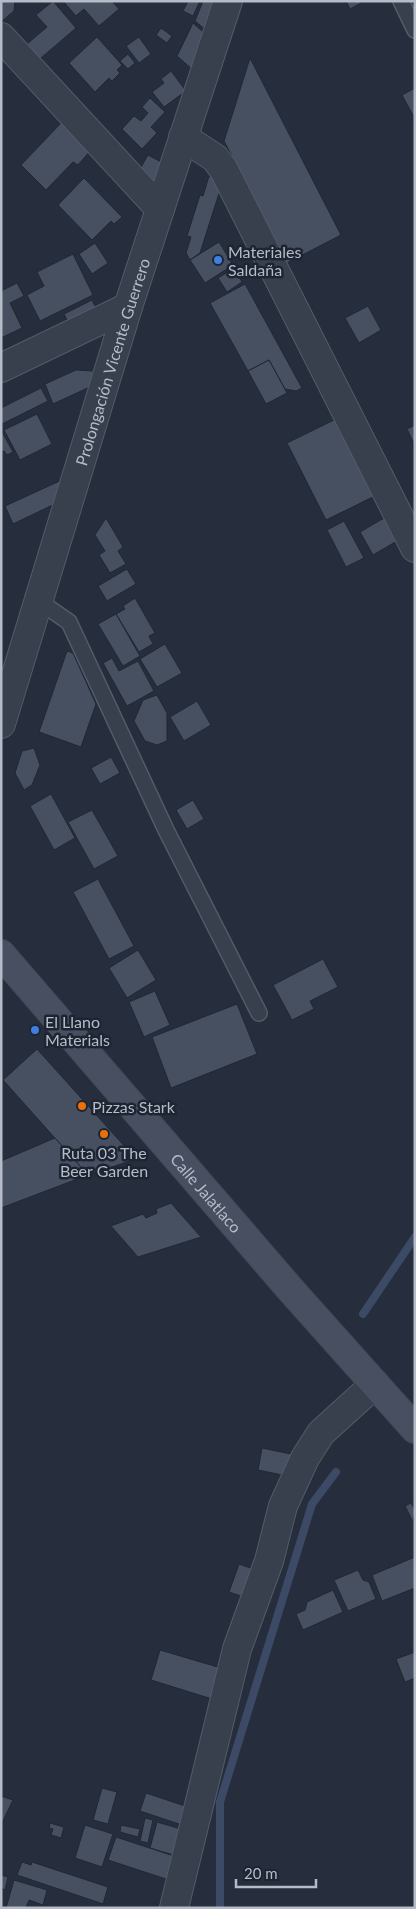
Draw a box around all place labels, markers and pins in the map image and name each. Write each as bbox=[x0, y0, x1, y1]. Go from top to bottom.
place label: Materiales Saldaña bbox=[228, 242, 301, 279]
marker: Materiales Saldaña bbox=[212, 254, 224, 266]
place label: El Llano Materials bbox=[45, 1012, 110, 1049]
marker: El Llano Materials bbox=[29, 1024, 41, 1036]
place label: Pizzas Stark bbox=[92, 1097, 176, 1116]
marker: Pizzas Stark bbox=[76, 1100, 88, 1112]
marker: Ruta 03 The Beer Garden bbox=[98, 1128, 110, 1140]
place label: Ruta 03 The Beer Garden bbox=[60, 1143, 148, 1180]

